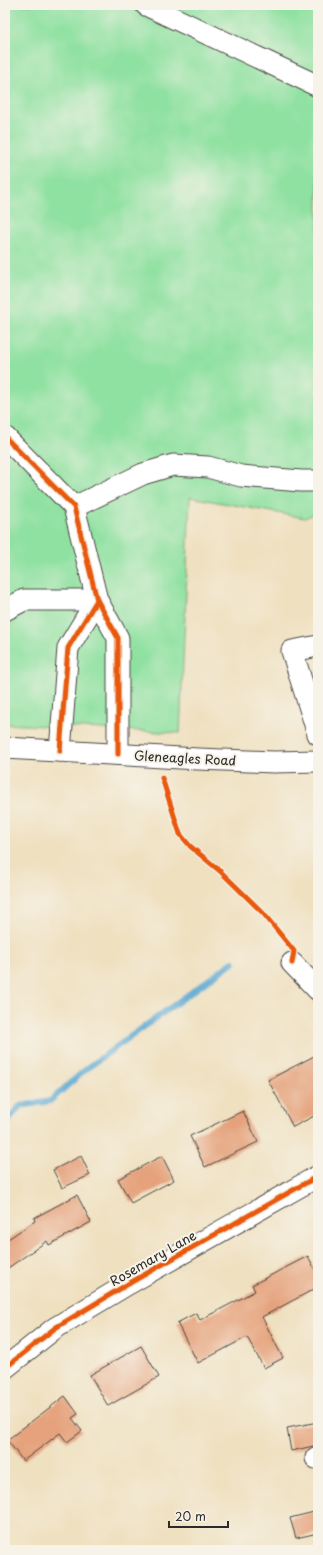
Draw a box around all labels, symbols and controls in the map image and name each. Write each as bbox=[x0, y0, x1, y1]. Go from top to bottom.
street label: Gleneagles Road bbox=[133, 745, 237, 770]
street label: Rosemary Lane bbox=[106, 1225, 200, 1290]
scale bar bbox=[169, 1503, 228, 1529]
text: 20 m bbox=[175, 1507, 206, 1525]

